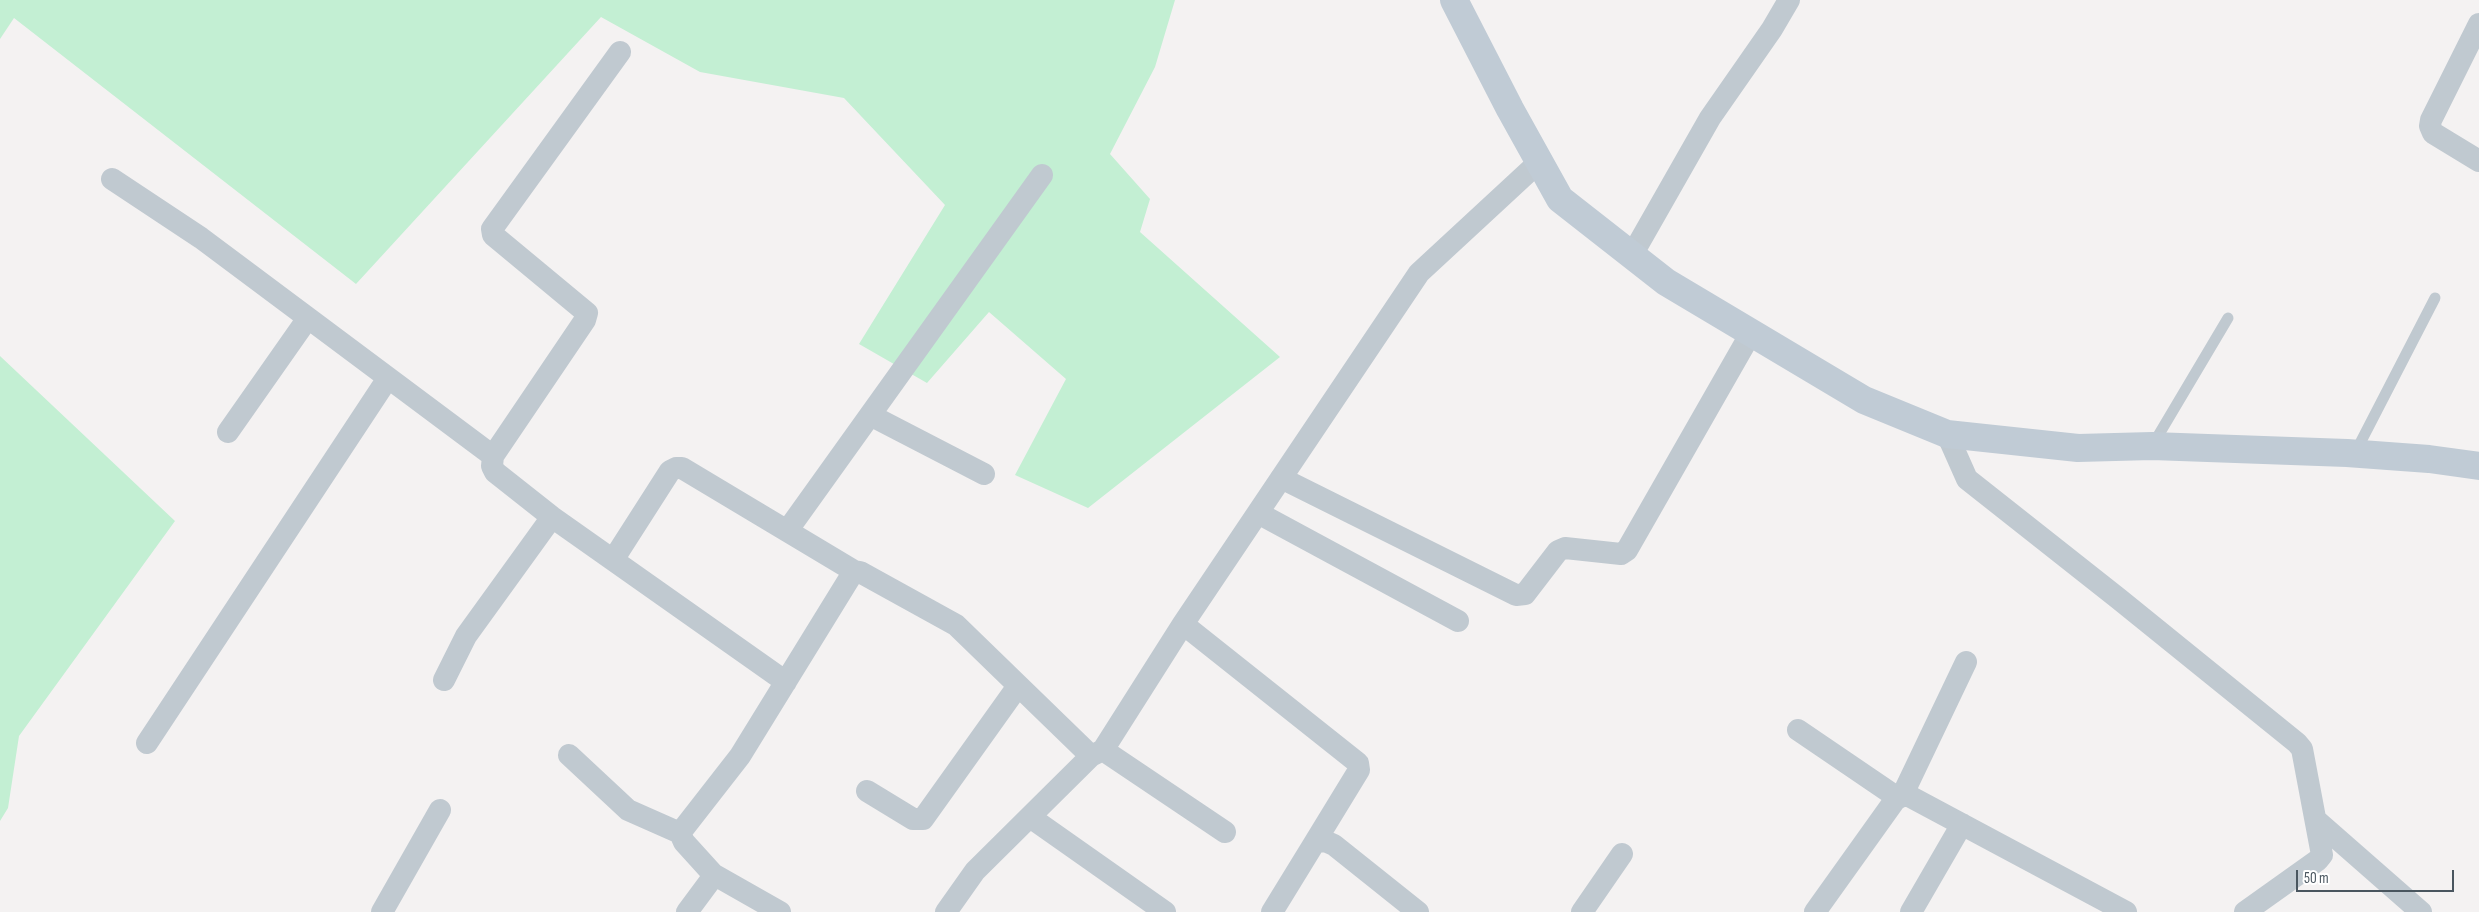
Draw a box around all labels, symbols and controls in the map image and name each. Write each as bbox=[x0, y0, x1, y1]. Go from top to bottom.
scale bar bbox=[2299, 860, 2456, 892]
text: 50 m bbox=[2304, 869, 2329, 888]

